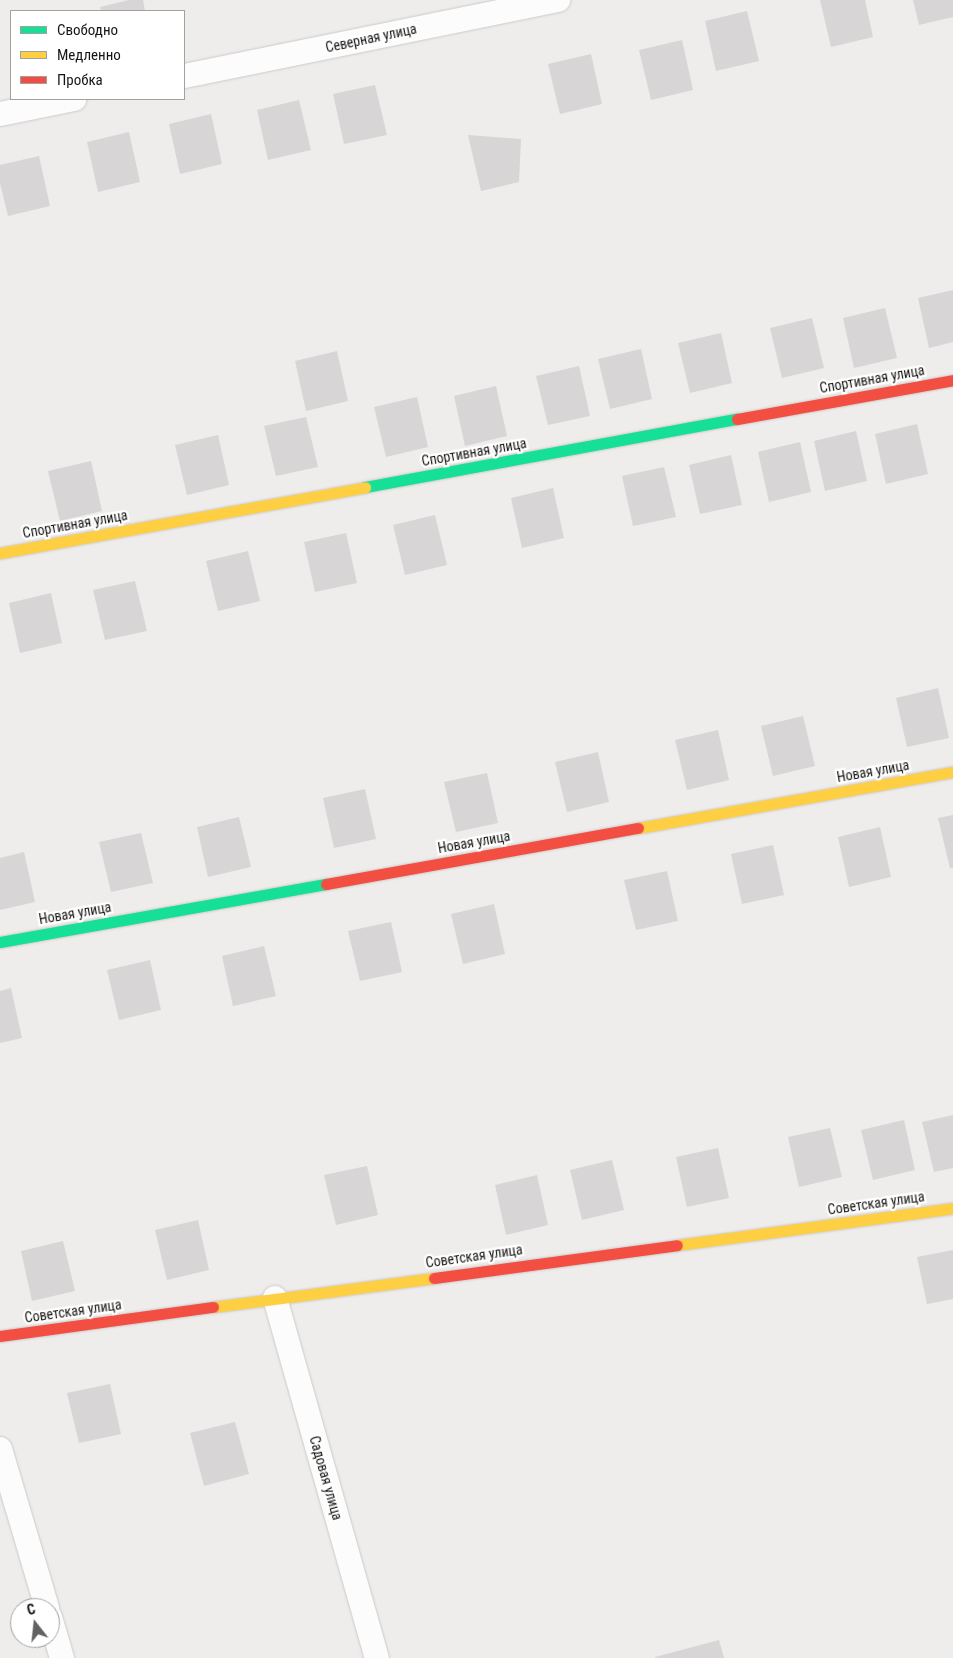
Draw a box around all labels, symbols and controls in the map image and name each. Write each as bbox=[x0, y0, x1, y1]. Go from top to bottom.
legend bbox=[10, 10, 185, 100]
street label: Северная улица bbox=[324, 20, 418, 56]
text: Свободно bbox=[57, 21, 118, 39]
text: Медленно bbox=[57, 46, 121, 64]
text: Пробка bbox=[57, 71, 103, 89]
street label: Спортивная улица bbox=[818, 362, 926, 396]
street label: Спортивная улица bbox=[420, 435, 528, 469]
street label: Спортивная улица bbox=[21, 507, 129, 541]
street label: Новая улица bbox=[835, 756, 911, 786]
street label: Новая улица bbox=[436, 827, 512, 857]
street label: Новая улица bbox=[37, 898, 113, 928]
street label: Советская улица bbox=[826, 1188, 926, 1218]
street label: Советская улица bbox=[424, 1241, 524, 1271]
street label: Советская улица bbox=[23, 1296, 123, 1326]
street label: Садовая улица bbox=[306, 1434, 346, 1522]
north arrow bbox=[10, 1598, 60, 1648]
text: С bbox=[25, 1601, 37, 1618]

